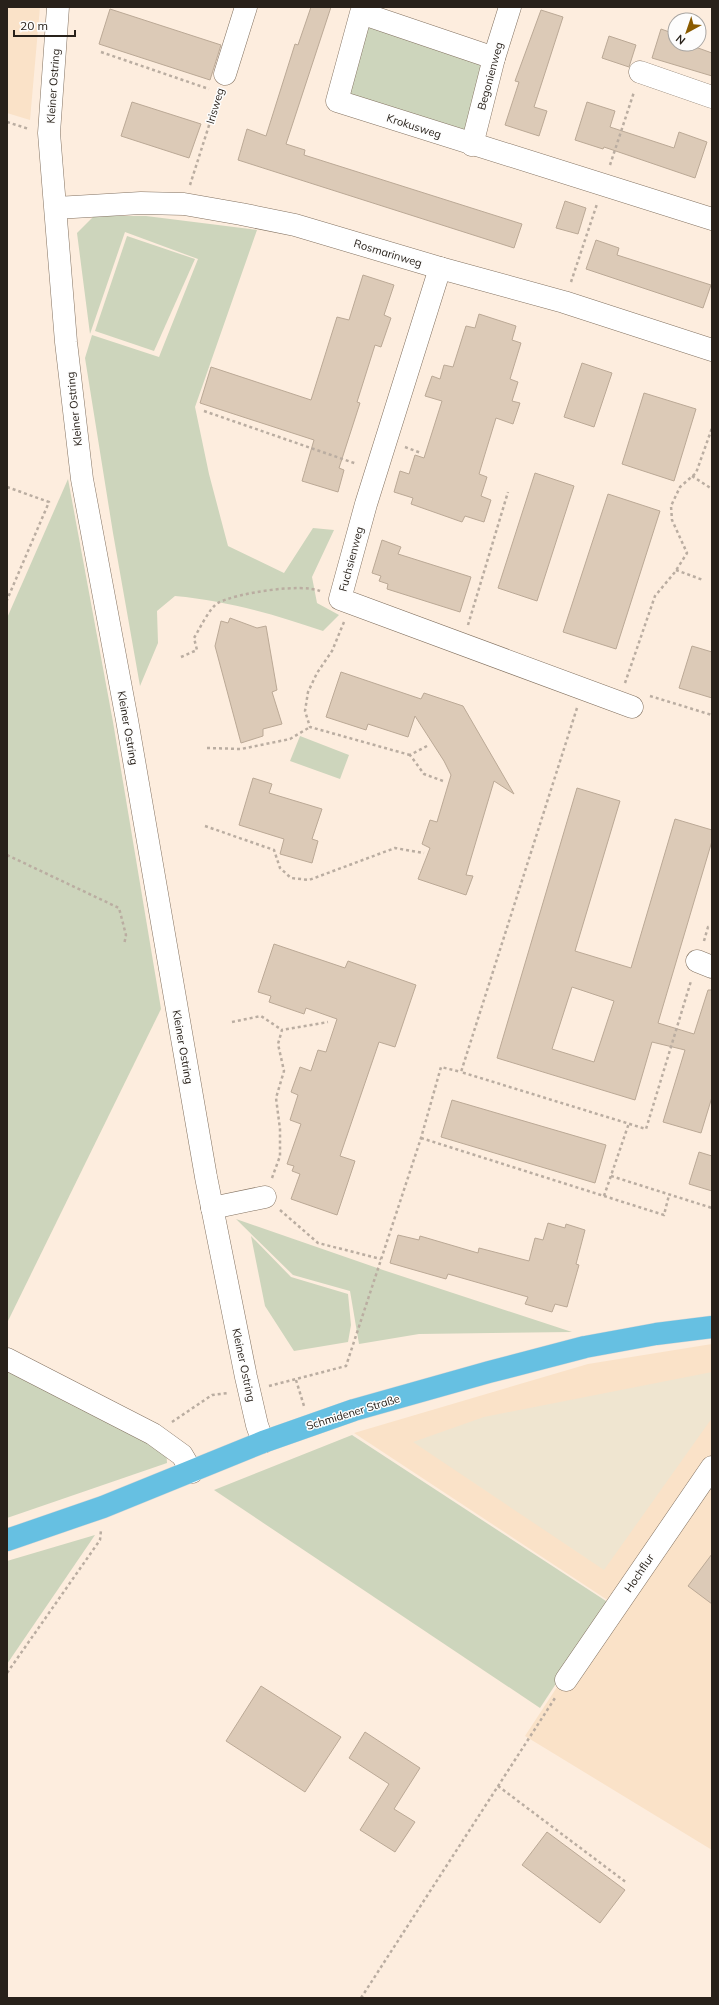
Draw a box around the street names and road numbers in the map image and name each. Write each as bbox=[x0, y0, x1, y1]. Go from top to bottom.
street label: Begonienweg bbox=[474, 40, 506, 112]
street label: Kleiner Ostring bbox=[43, 48, 63, 124]
street label: Irisweg bbox=[203, 86, 227, 126]
street label: Krokusweg bbox=[385, 111, 443, 141]
street label: Rosmarinweg bbox=[352, 236, 424, 270]
street label: Kleiner Ostring bbox=[63, 371, 85, 447]
street label: Fuchsienweg bbox=[336, 525, 366, 593]
street label: Kleiner Ostring bbox=[115, 690, 141, 766]
street label: Kleiner Ostring bbox=[170, 1009, 196, 1085]
street label: Kleiner Ostring bbox=[229, 1327, 259, 1403]
street label: Schmidener Straße bbox=[305, 1391, 401, 1433]
street label: Hochflur bbox=[621, 1551, 657, 1595]

